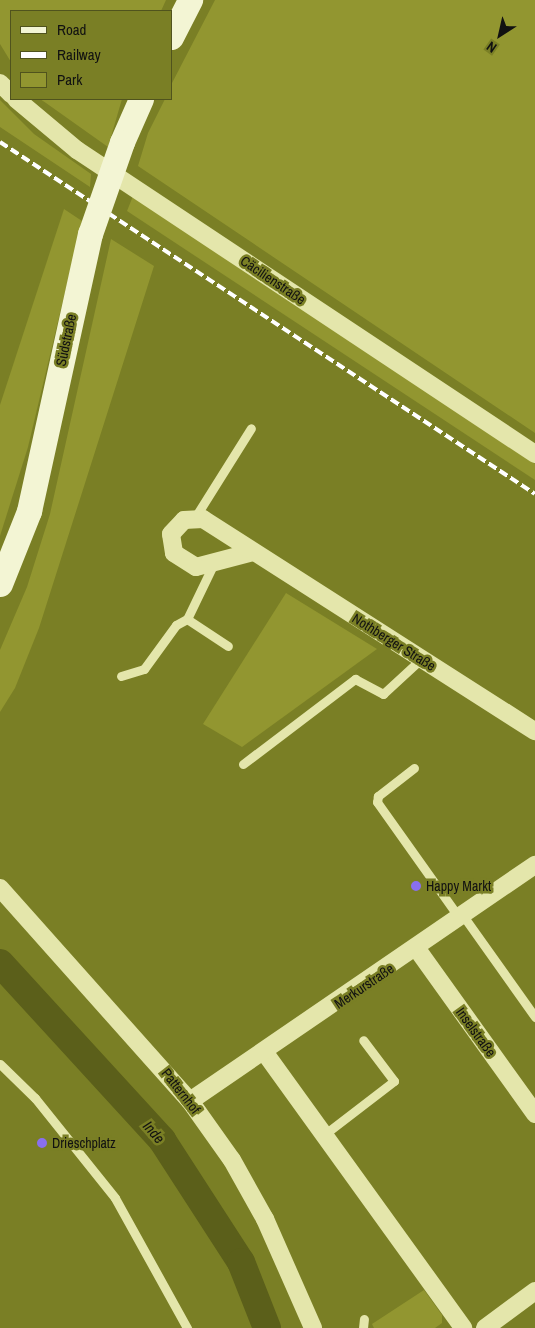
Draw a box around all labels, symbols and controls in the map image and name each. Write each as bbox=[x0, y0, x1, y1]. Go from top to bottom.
legend bbox=[10, 10, 172, 100]
north arrow bbox=[475, 10, 525, 60]
text: Road bbox=[57, 19, 86, 40]
text: N bbox=[483, 38, 500, 57]
text: Railway bbox=[57, 44, 101, 65]
text: Park bbox=[57, 69, 82, 90]
street label: Cäcilienstraße bbox=[237, 252, 309, 308]
street label: Südstraße bbox=[52, 312, 80, 368]
street label: Nothberger Straße bbox=[349, 610, 439, 674]
place label: Happy Markt bbox=[426, 878, 491, 894]
marker: Happy Markt bbox=[410, 880, 422, 892]
street label: Merkurstraße bbox=[331, 960, 397, 1012]
street label: Inselstraße bbox=[453, 1004, 499, 1060]
street label: Patternhof bbox=[158, 1065, 204, 1117]
water label: Inde bbox=[139, 1117, 169, 1147]
place label: Drieschplatz bbox=[52, 1135, 116, 1151]
marker: Drieschplatz bbox=[36, 1137, 48, 1149]

